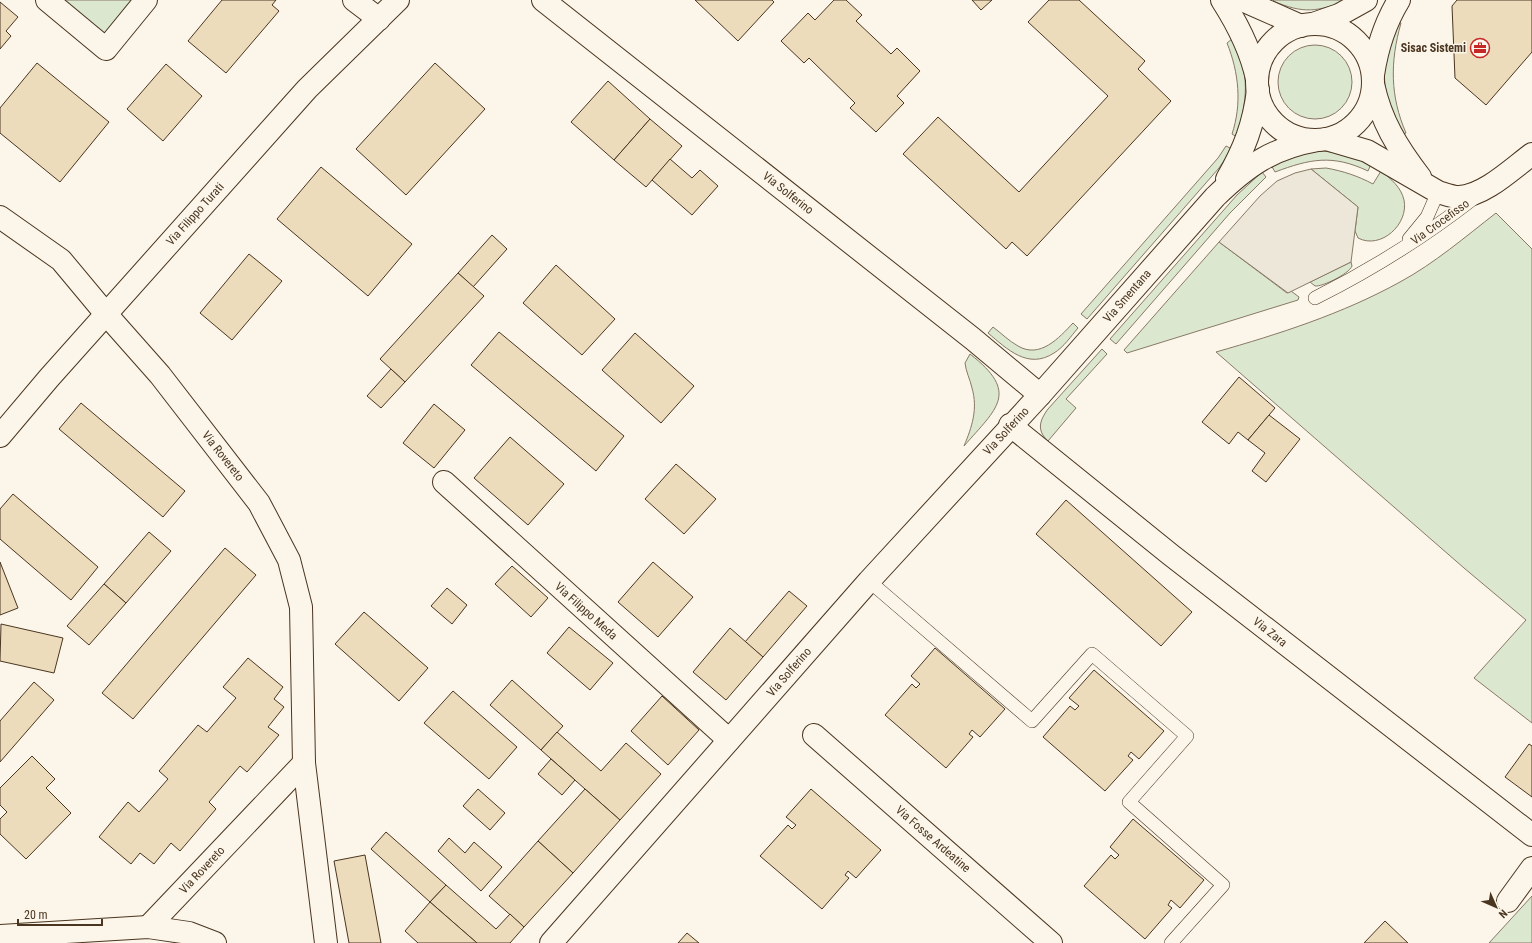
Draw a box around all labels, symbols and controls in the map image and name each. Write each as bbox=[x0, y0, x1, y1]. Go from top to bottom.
office icon: Sisac Sistemi bbox=[1469, 37, 1491, 59]
place label: Sisac Sistemi bbox=[1401, 41, 1466, 55]
street label: Via Solferino bbox=[760, 169, 816, 217]
street label: Via Filippo Turati bbox=[163, 180, 227, 248]
street label: Via Crocefisso bbox=[1408, 196, 1472, 248]
street label: Via Smentana bbox=[1100, 266, 1154, 325]
street label: Via Solferino bbox=[980, 404, 1032, 458]
street label: Via Rovereto bbox=[199, 428, 247, 484]
street label: Via Filippo Meda bbox=[552, 579, 620, 643]
street label: Via Zara bbox=[1250, 614, 1290, 650]
street label: Via Solferino bbox=[764, 645, 814, 699]
street label: Via Fosse Ardeatine bbox=[893, 803, 974, 876]
street label: Via Rovereto bbox=[177, 843, 227, 897]
north arrow bbox=[1476, 887, 1516, 927]
scale bar bbox=[18, 901, 102, 927]
text: N bbox=[1496, 907, 1510, 921]
text: 20 m bbox=[24, 908, 48, 922]

